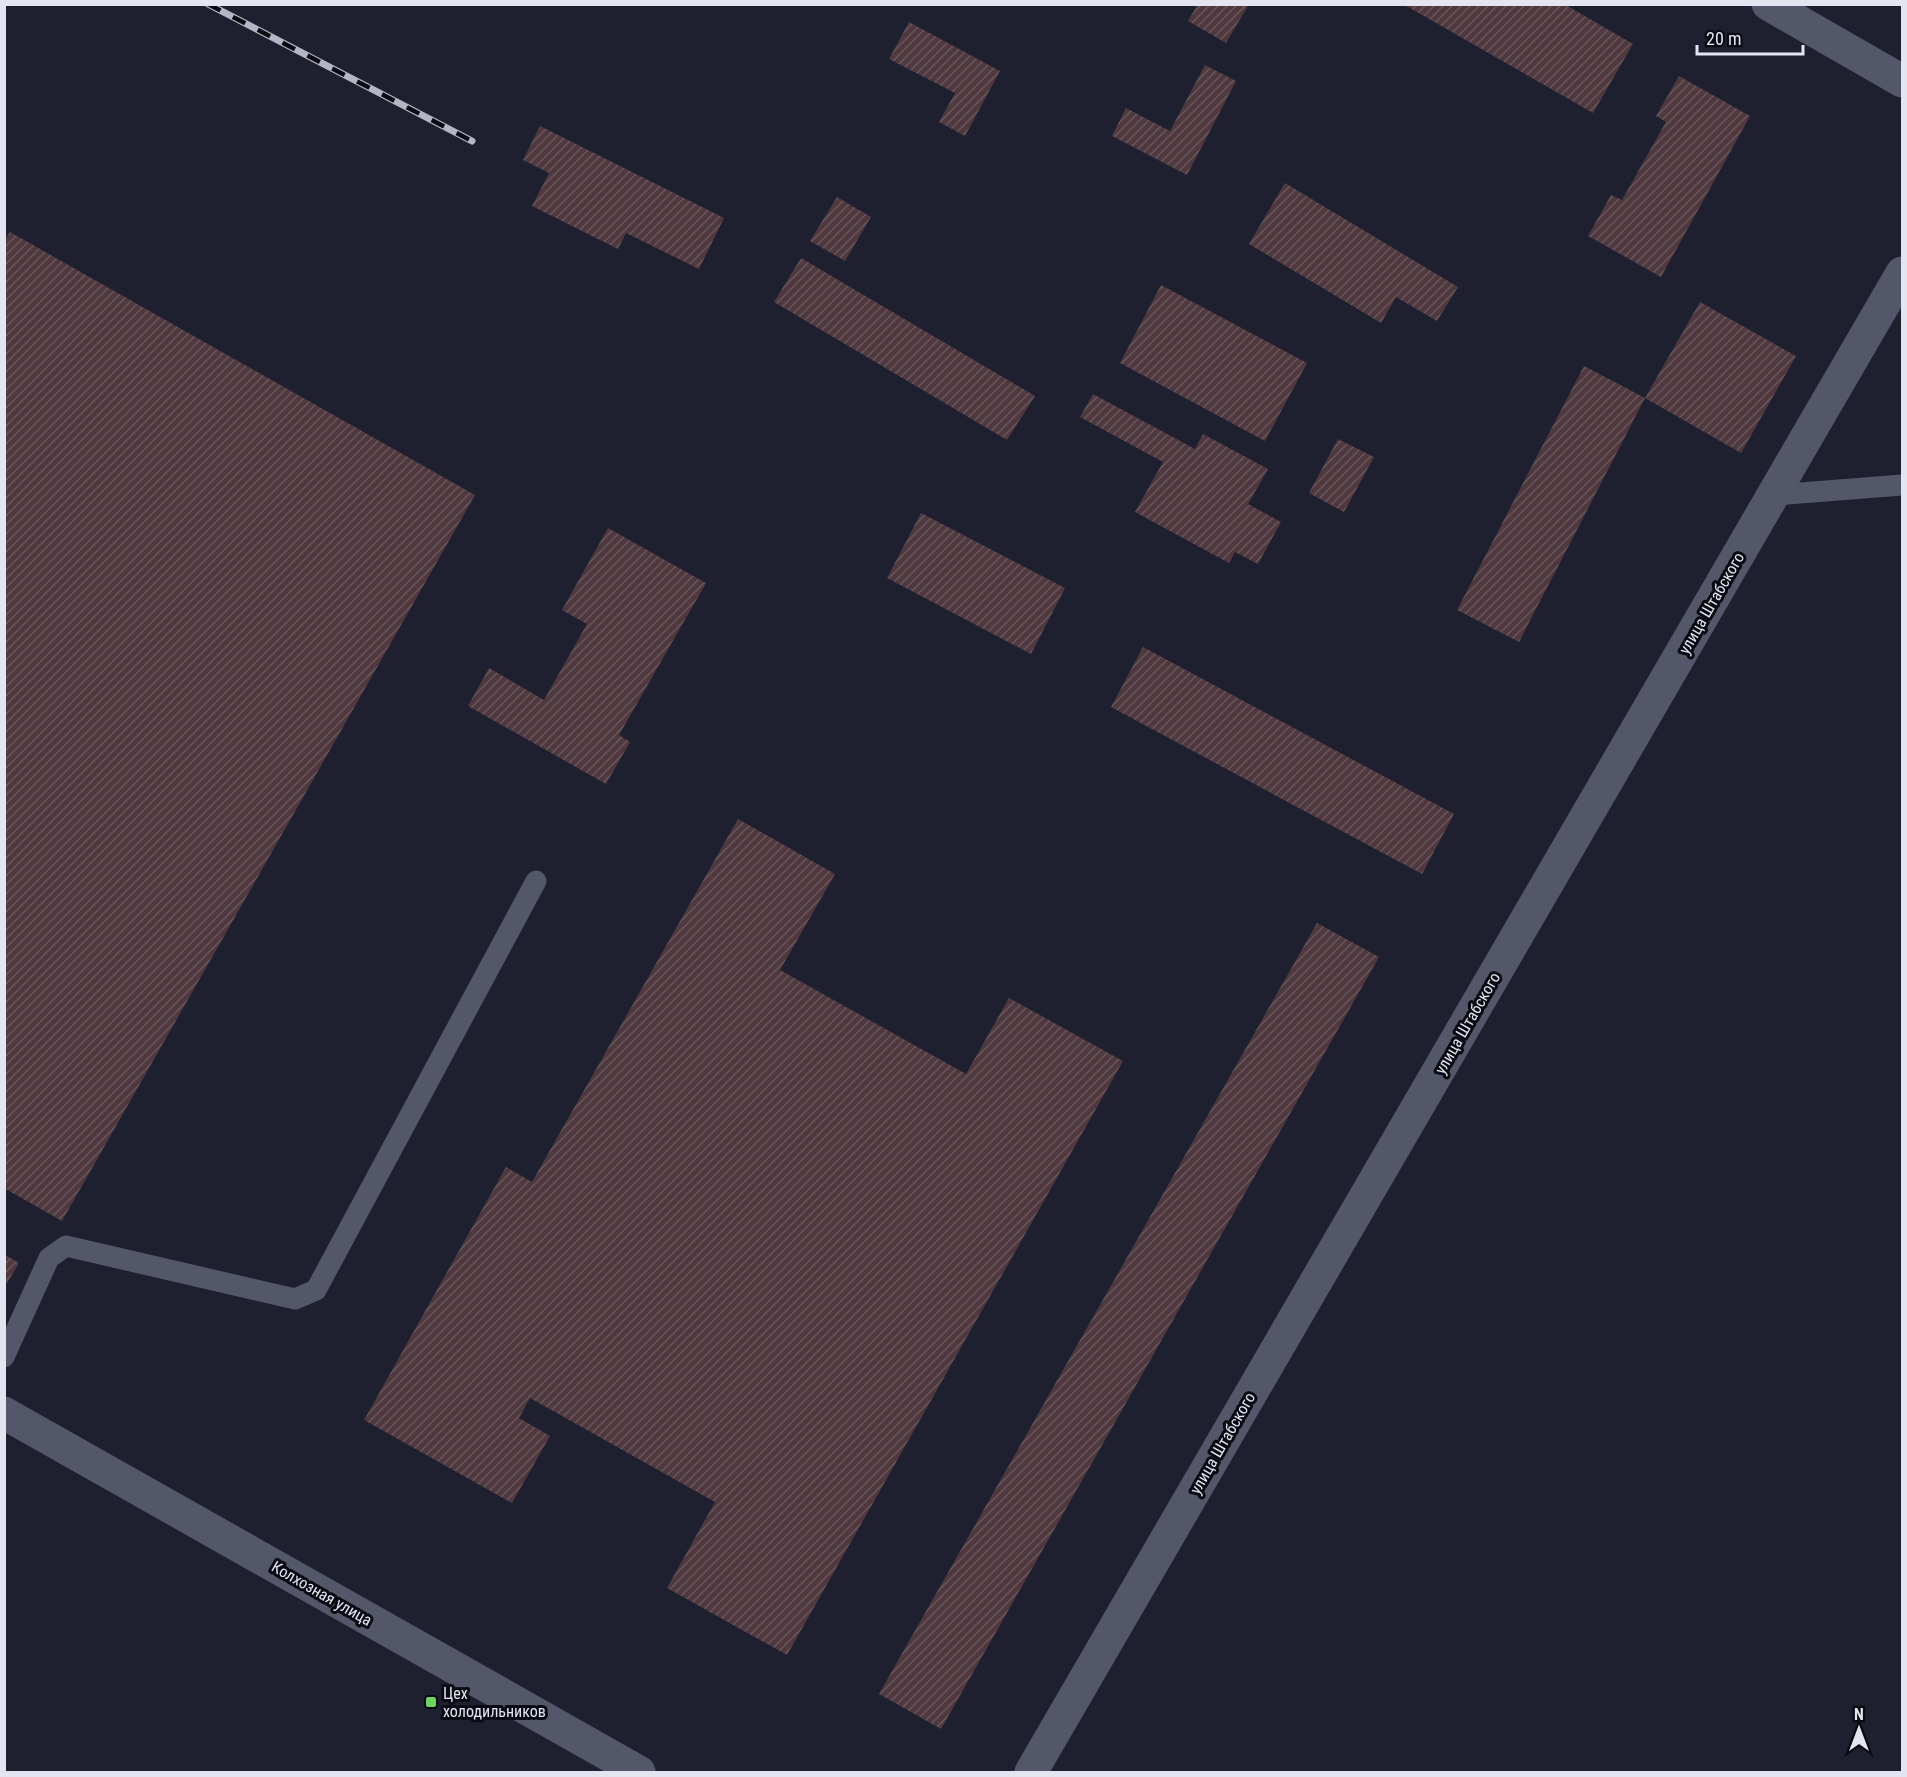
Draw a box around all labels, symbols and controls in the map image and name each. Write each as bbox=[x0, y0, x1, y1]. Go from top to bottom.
scale bar bbox=[1697, 18, 1804, 56]
text: 20 m bbox=[1706, 28, 1741, 49]
street label: улица Штабского bbox=[1675, 549, 1748, 657]
street label: улица Штабского bbox=[1431, 969, 1504, 1077]
street label: улица Штабского bbox=[1186, 1389, 1259, 1497]
street label: Колхозная улица bbox=[268, 1557, 375, 1630]
place label: Цех холодильников bbox=[443, 1684, 546, 1721]
marker: Цех холодильников bbox=[424, 1695, 438, 1709]
north arrow bbox=[1829, 1699, 1889, 1759]
text: N bbox=[1854, 1705, 1864, 1724]

